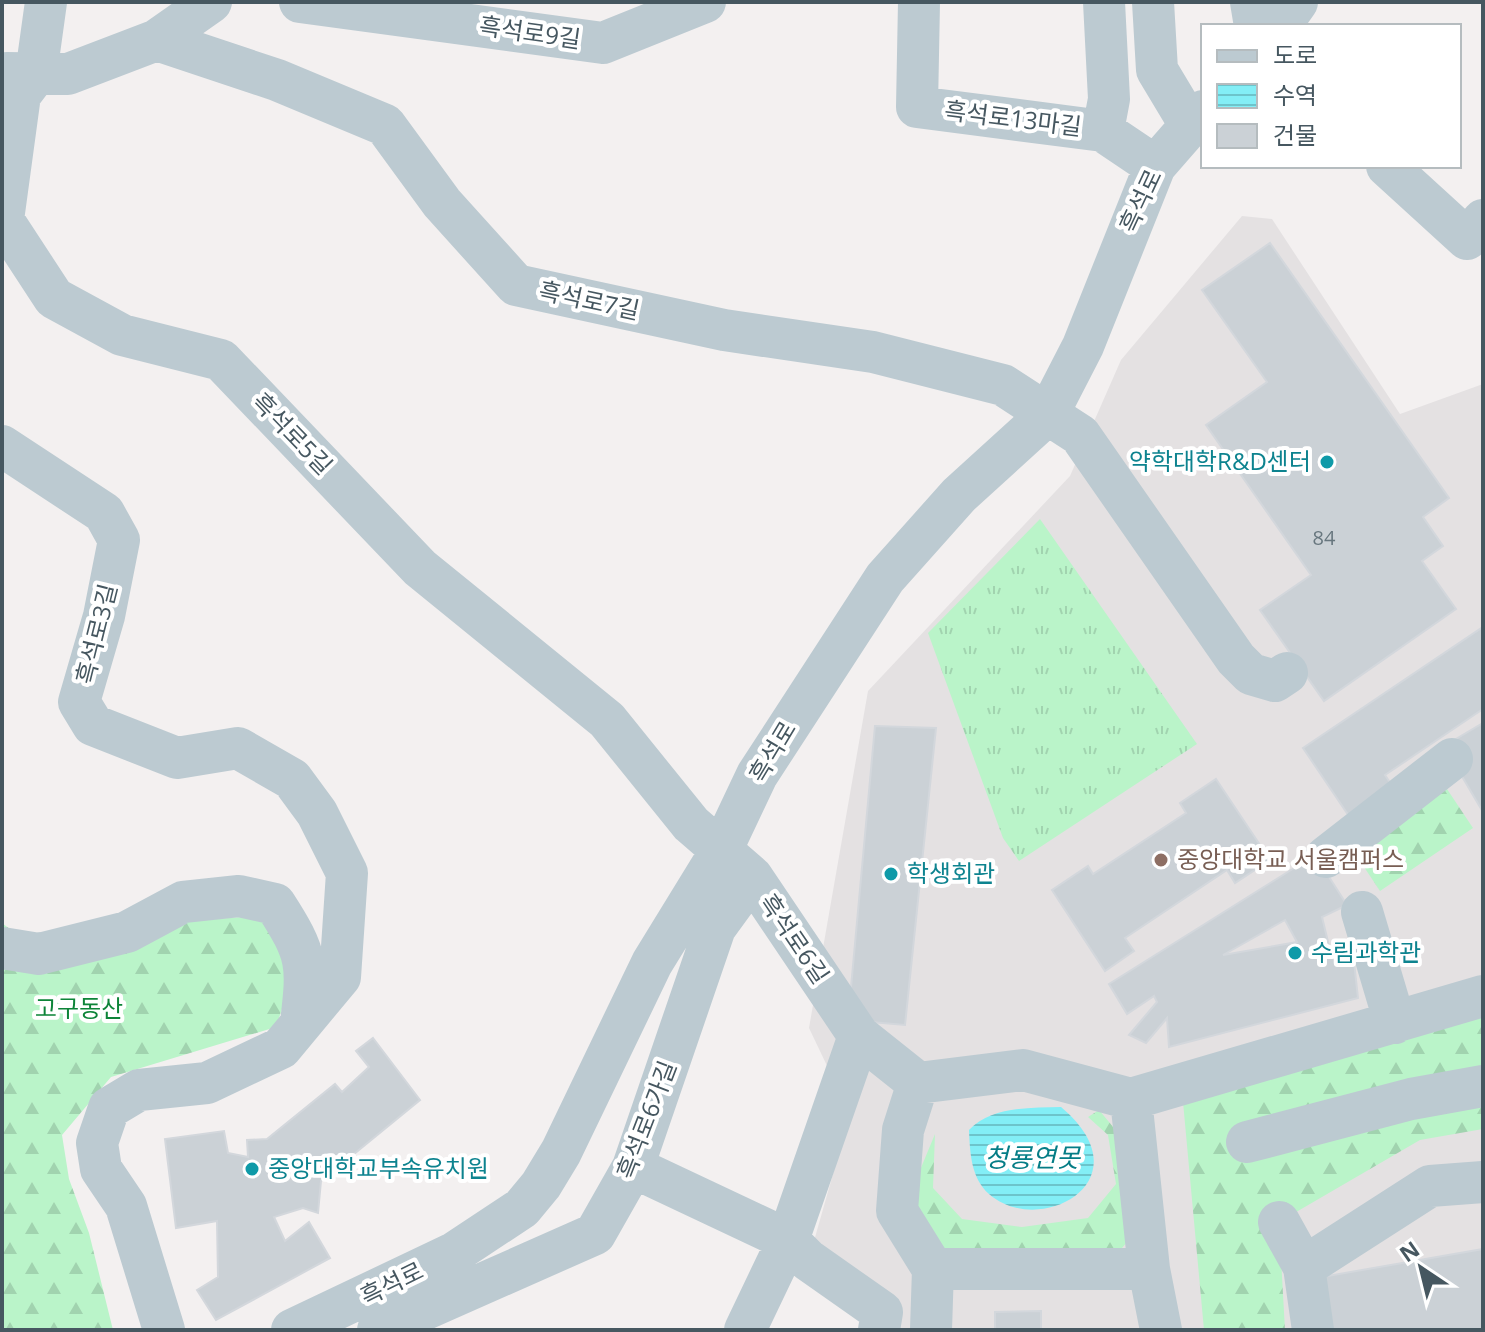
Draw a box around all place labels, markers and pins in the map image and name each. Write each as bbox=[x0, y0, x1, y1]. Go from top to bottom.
place label: 약학대학R&D센터 bbox=[1129, 444, 1311, 477]
marker: 약학대학R&D센터 bbox=[1318, 453, 1336, 471]
place label: 중앙대학교 서울캠퍼스 bbox=[1177, 842, 1404, 875]
marker: 중앙대학교 서울캠퍼스 bbox=[1152, 851, 1170, 869]
place label: 학생회관 bbox=[907, 856, 995, 889]
marker: 학생회관 bbox=[882, 865, 900, 883]
place label: 수림과학관 bbox=[1311, 935, 1421, 968]
marker: 수림과학관 bbox=[1286, 944, 1304, 962]
place label: 중앙대학교부속유치원 bbox=[268, 1151, 489, 1184]
marker: 중앙대학교부속유치원 bbox=[243, 1160, 261, 1178]

